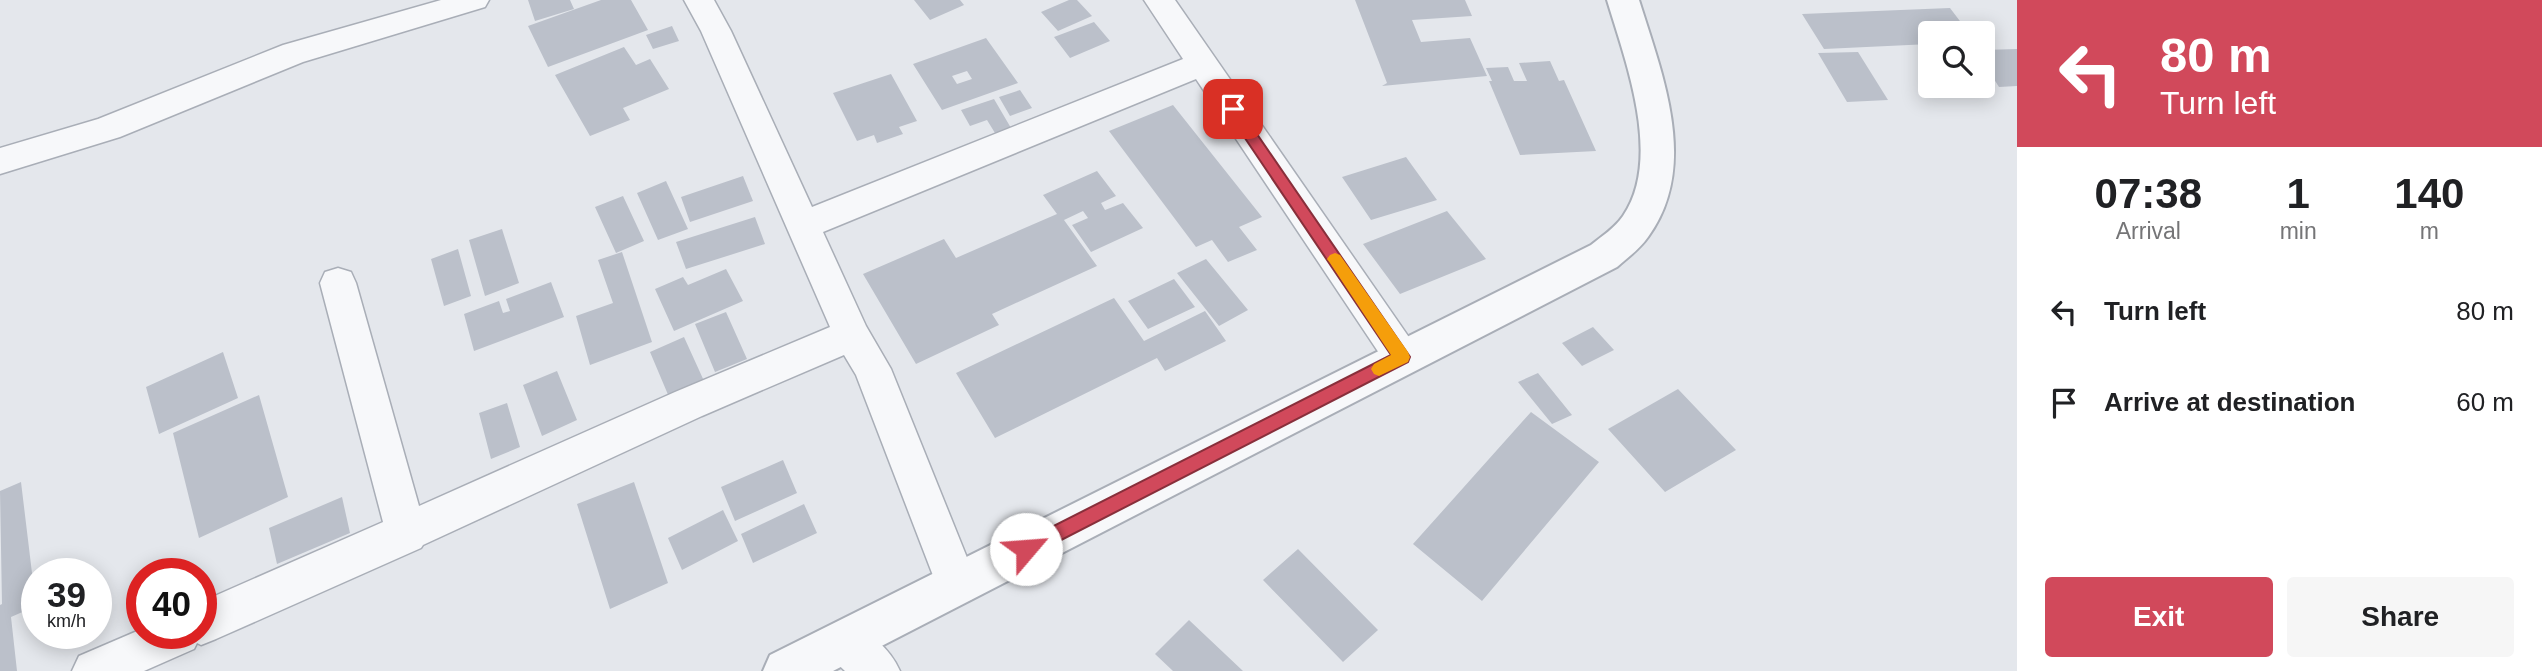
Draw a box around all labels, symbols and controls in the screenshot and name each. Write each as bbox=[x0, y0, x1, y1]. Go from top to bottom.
map controls bbox=[1918, 21, 1995, 98]
button: search bbox=[1918, 21, 1995, 98]
icon: left bbox=[2045, 28, 2136, 119]
text: 80 m bbox=[2160, 28, 2272, 82]
pin bbox=[1203, 79, 1263, 139]
text: Turn left bbox=[2160, 85, 2276, 121]
icon: arrive bbox=[1214, 90, 1252, 128]
text: 07:38 bbox=[2095, 170, 2202, 217]
text: 1 bbox=[2286, 170, 2310, 217]
text: 140 bbox=[2394, 170, 2464, 217]
text: Arrival bbox=[2116, 218, 2181, 244]
text: min bbox=[2280, 218, 2317, 244]
text: m bbox=[2420, 218, 2439, 244]
icon: left bbox=[2045, 293, 2083, 331]
text: Turn left bbox=[2104, 296, 2206, 326]
text: 80 m bbox=[2456, 296, 2514, 326]
icon: arrive bbox=[2045, 384, 2083, 422]
text: Arrive at destination bbox=[2104, 387, 2355, 417]
text: 60 m bbox=[2456, 387, 2514, 417]
position arrow bbox=[989, 512, 1063, 586]
speed limit sign: 40 bbox=[126, 558, 217, 649]
text: 39 bbox=[47, 575, 86, 614]
button: Exit bbox=[2045, 577, 2273, 657]
button: Share bbox=[2287, 577, 2514, 657]
text: km/h bbox=[47, 611, 86, 631]

